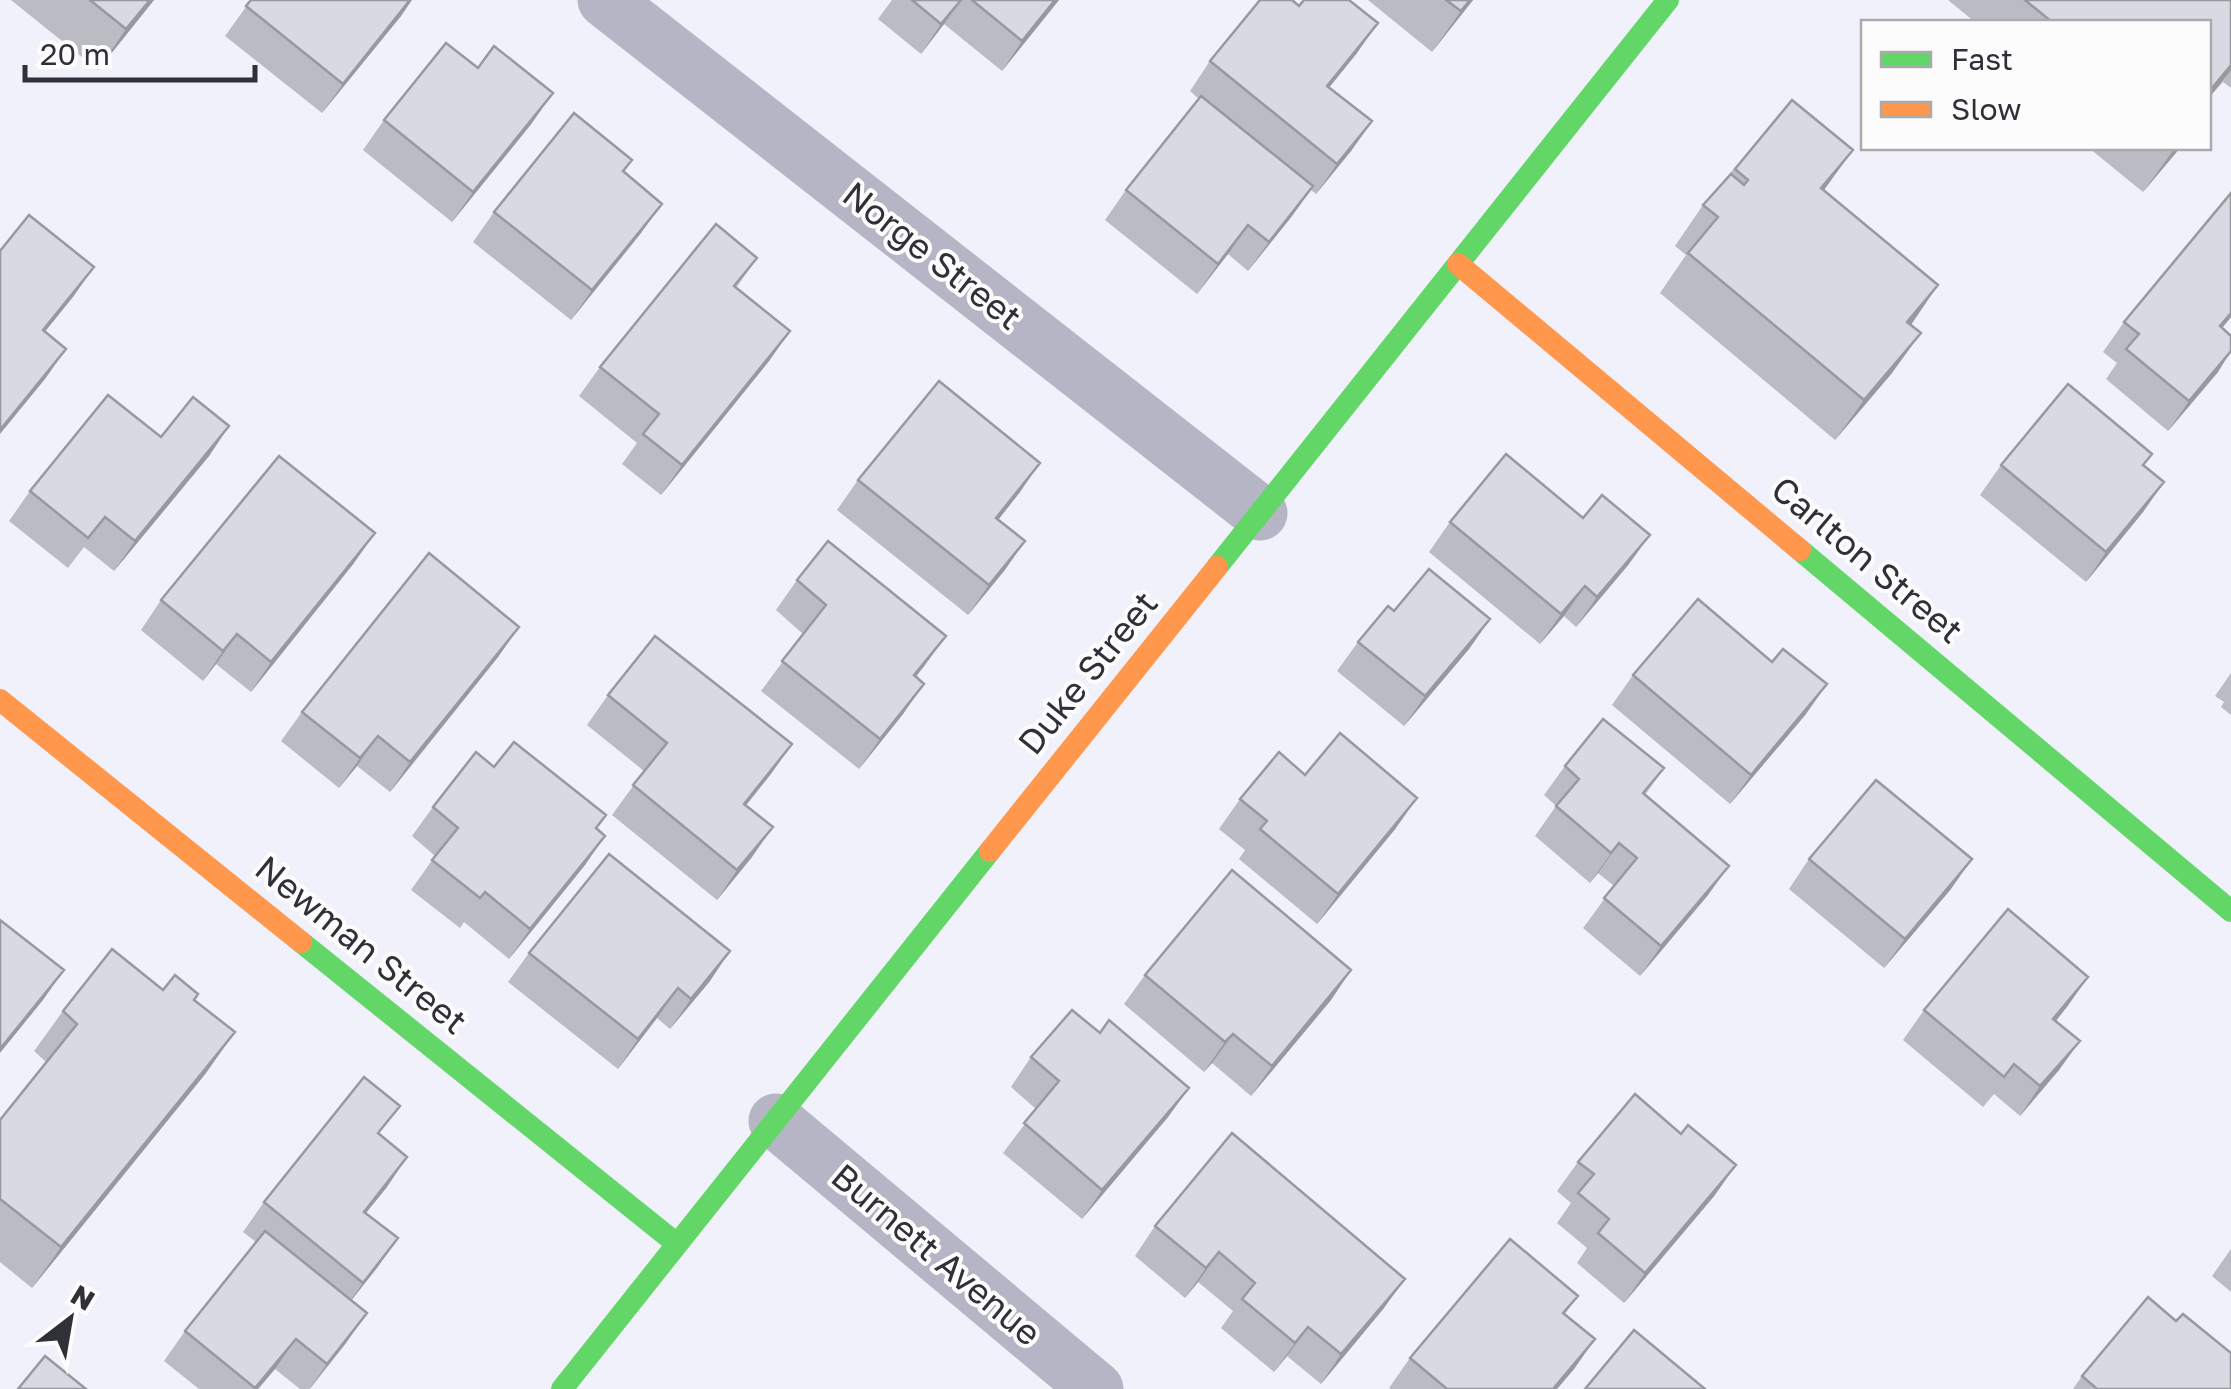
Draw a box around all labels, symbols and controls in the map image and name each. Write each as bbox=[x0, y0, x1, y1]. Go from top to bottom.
scale bar bbox=[25, 20, 255, 82]
legend bbox=[1861, 20, 2211, 150]
text: 20 m bbox=[40, 36, 110, 72]
text: Fast bbox=[1951, 41, 2013, 77]
text: Slow bbox=[1951, 91, 2022, 127]
street label: Norge Street bbox=[835, 172, 1030, 338]
street label: Carlton Street bbox=[1764, 467, 1972, 651]
street label: Duke Street bbox=[1009, 582, 1166, 762]
street label: Newman Street bbox=[248, 846, 476, 1042]
street label: Burnett Avenue bbox=[824, 1155, 1050, 1354]
north arrow bbox=[20, 1269, 120, 1369]
text: N bbox=[66, 1278, 101, 1317]

